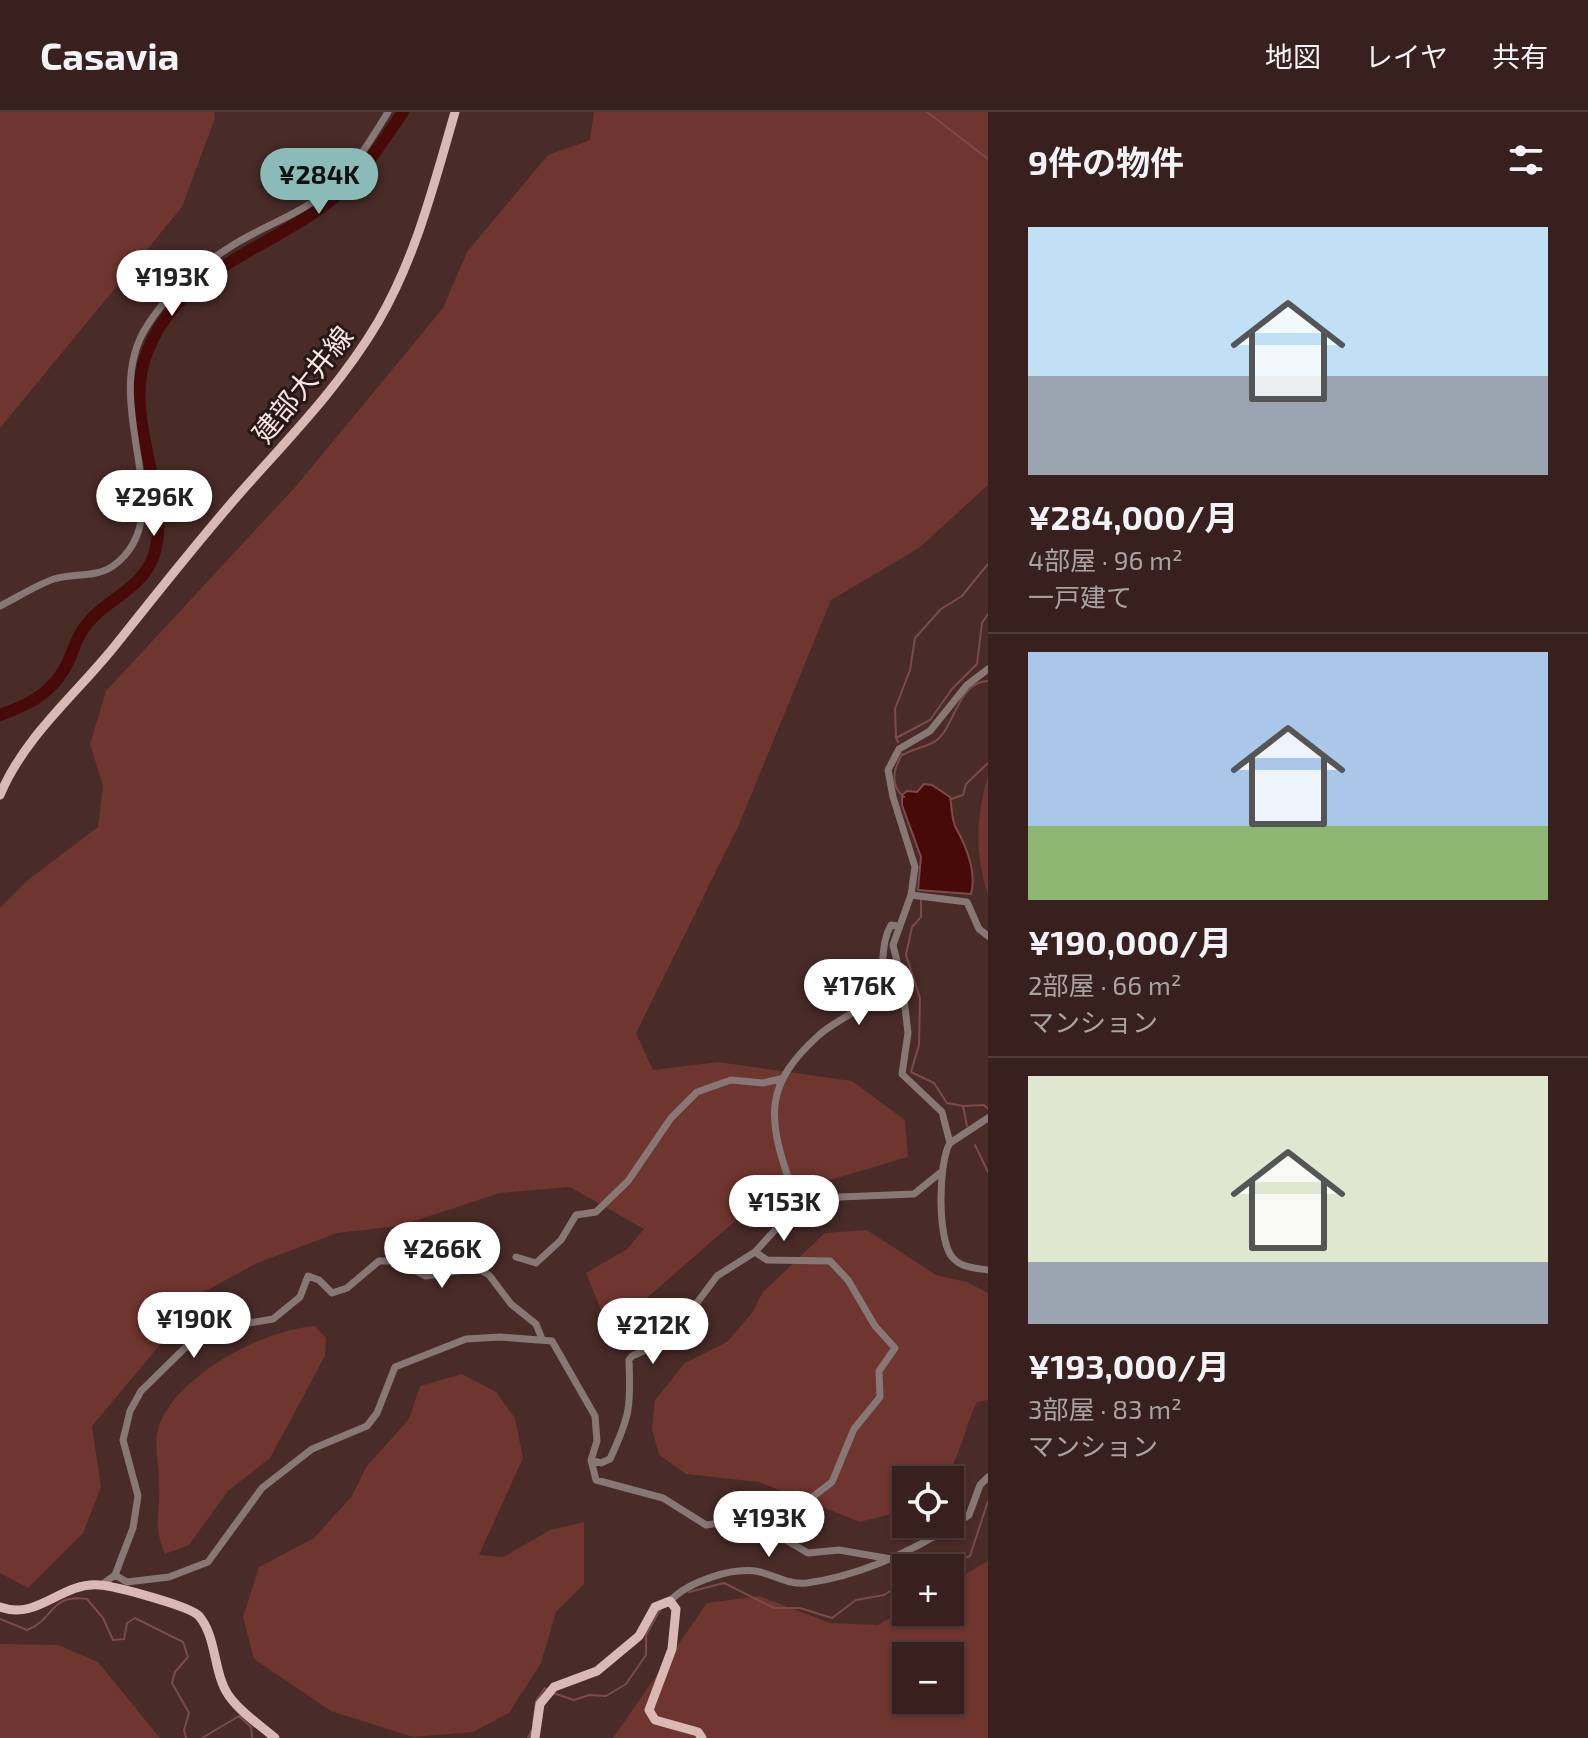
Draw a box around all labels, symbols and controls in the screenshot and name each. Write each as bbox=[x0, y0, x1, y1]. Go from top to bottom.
text: Casavia bbox=[40, 32, 179, 78]
text: 地図 bbox=[1265, 39, 1321, 73]
text: レイヤ bbox=[1365, 39, 1448, 73]
text: 共有 bbox=[1492, 39, 1548, 73]
icon: filters bbox=[1504, 138, 1548, 182]
text: 9件の物件 bbox=[1028, 141, 1184, 182]
pin: ¥284K bbox=[263, 148, 375, 216]
text: ¥284K bbox=[278, 158, 360, 189]
pin: ¥193K bbox=[116, 250, 228, 318]
text: ¥193K bbox=[134, 260, 210, 291]
icon: home bbox=[1216, 279, 1360, 423]
street label: 建部大井線 bbox=[245, 319, 359, 449]
pin: ¥296K bbox=[98, 470, 210, 538]
text: ¥296K bbox=[114, 480, 194, 511]
text: ¥284,000/月 bbox=[1028, 496, 1239, 537]
text: 4部屋 · 96 m² bbox=[1028, 544, 1183, 575]
text: 一戸建て bbox=[1028, 581, 1132, 612]
icon: home bbox=[1216, 704, 1360, 848]
text: ¥190,000/月 bbox=[1028, 921, 1232, 962]
pin: ¥176K bbox=[803, 959, 915, 1027]
text: ¥176K bbox=[822, 969, 896, 1000]
text: 2部屋 · 66 m² bbox=[1028, 969, 1181, 1000]
text: マンション bbox=[1028, 1006, 1158, 1037]
icon: home bbox=[1216, 1128, 1360, 1272]
pin: ¥153K bbox=[728, 1175, 840, 1243]
text: ¥153K bbox=[747, 1185, 821, 1216]
pin: ¥266K bbox=[386, 1222, 498, 1290]
text: ¥266K bbox=[402, 1232, 482, 1263]
pin: ¥190K bbox=[138, 1292, 250, 1360]
pin: ¥212K bbox=[597, 1298, 709, 1366]
text: ¥190K bbox=[156, 1302, 232, 1333]
text: ¥212K bbox=[615, 1308, 691, 1339]
text: ¥193,000/月 bbox=[1028, 1345, 1230, 1386]
text: 3部屋 · 83 m² bbox=[1028, 1393, 1182, 1424]
text: マンション bbox=[1028, 1430, 1158, 1461]
map controls bbox=[892, 1466, 964, 1714]
button: locate bbox=[892, 1466, 964, 1538]
pin: ¥193K bbox=[713, 1491, 825, 1559]
text: ¥193K bbox=[731, 1501, 807, 1532]
button: + bbox=[892, 1554, 964, 1626]
button: − bbox=[892, 1642, 964, 1714]

